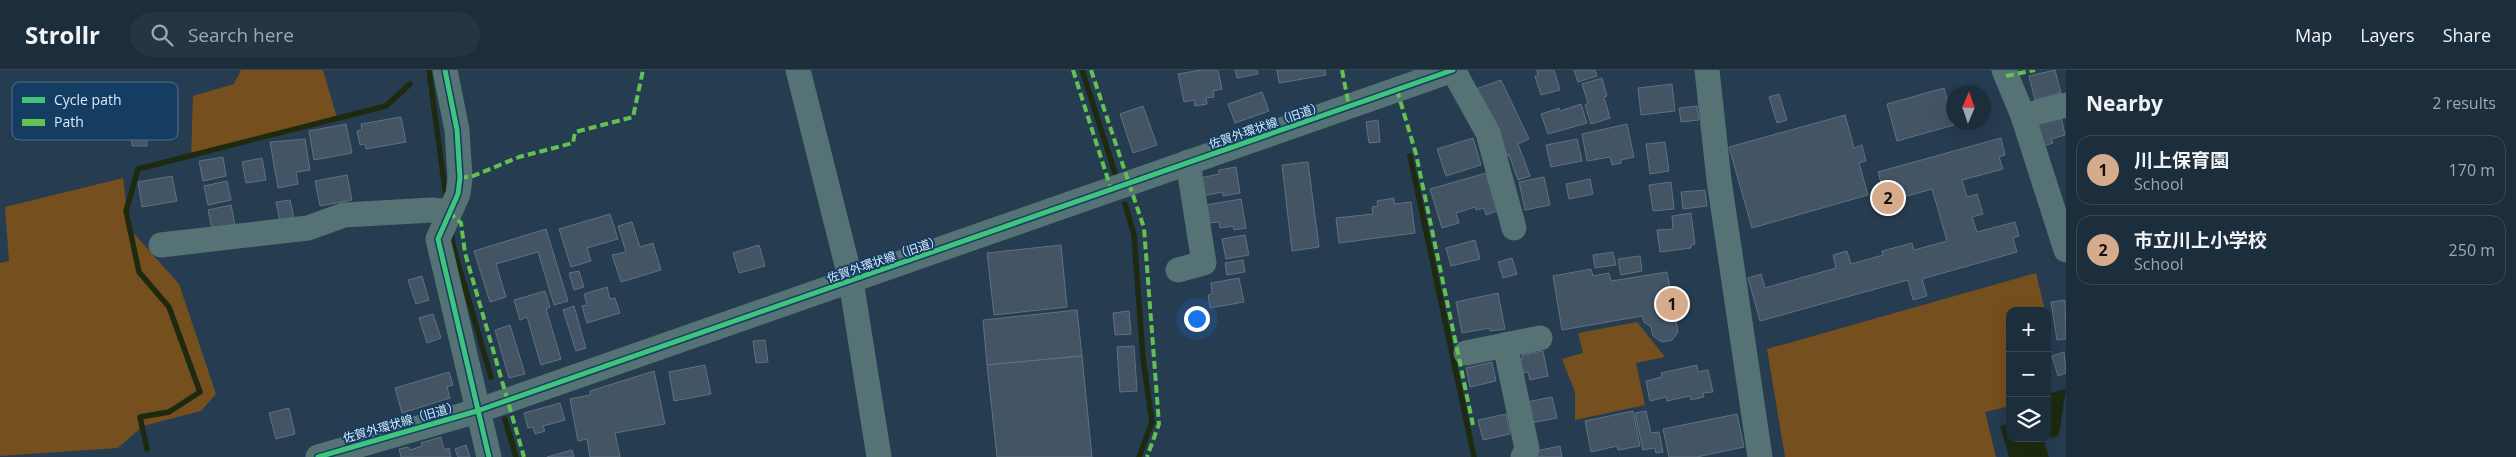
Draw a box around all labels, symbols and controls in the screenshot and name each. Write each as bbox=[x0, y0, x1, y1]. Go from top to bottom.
search box bbox=[130, 12, 480, 57]
text: Strollr bbox=[25, 18, 100, 51]
icon: search bbox=[148, 21, 176, 49]
text: Search here bbox=[188, 22, 294, 48]
text: Map bbox=[2295, 23, 2332, 47]
text: Layers bbox=[2360, 23, 2415, 47]
text: Share bbox=[2443, 23, 2491, 47]
legend bbox=[12, 82, 178, 140]
north arrow bbox=[1946, 85, 1991, 130]
text: Nearby bbox=[2086, 89, 2163, 117]
text: Cycle path bbox=[54, 90, 122, 109]
text: 2 results bbox=[2432, 92, 2496, 114]
street label: 佐賀外環状線（旧道） bbox=[1206, 97, 1326, 153]
text: Path bbox=[54, 112, 84, 131]
text: 川上保育園 bbox=[2134, 147, 2229, 173]
text: 1 bbox=[2098, 159, 2108, 181]
text: 170 m bbox=[2449, 159, 2495, 181]
text: School bbox=[2134, 173, 2184, 195]
pin: 2 bbox=[1872, 179, 1904, 217]
text: 市立川上小学校 bbox=[2134, 227, 2267, 253]
street label: 佐賀外環状線（旧道） bbox=[824, 231, 944, 287]
text: 2 bbox=[2098, 239, 2108, 261]
text: 250 m bbox=[2449, 239, 2495, 261]
text: School bbox=[2134, 253, 2184, 275]
pin: 1 bbox=[1656, 285, 1688, 323]
your location bbox=[1184, 306, 1210, 332]
map controls bbox=[2006, 307, 2051, 442]
button: + bbox=[2006, 307, 2051, 352]
button: − bbox=[2006, 352, 2051, 397]
street label: 佐賀外環状線（旧道） bbox=[341, 397, 461, 447]
button: layers bbox=[2006, 397, 2051, 442]

